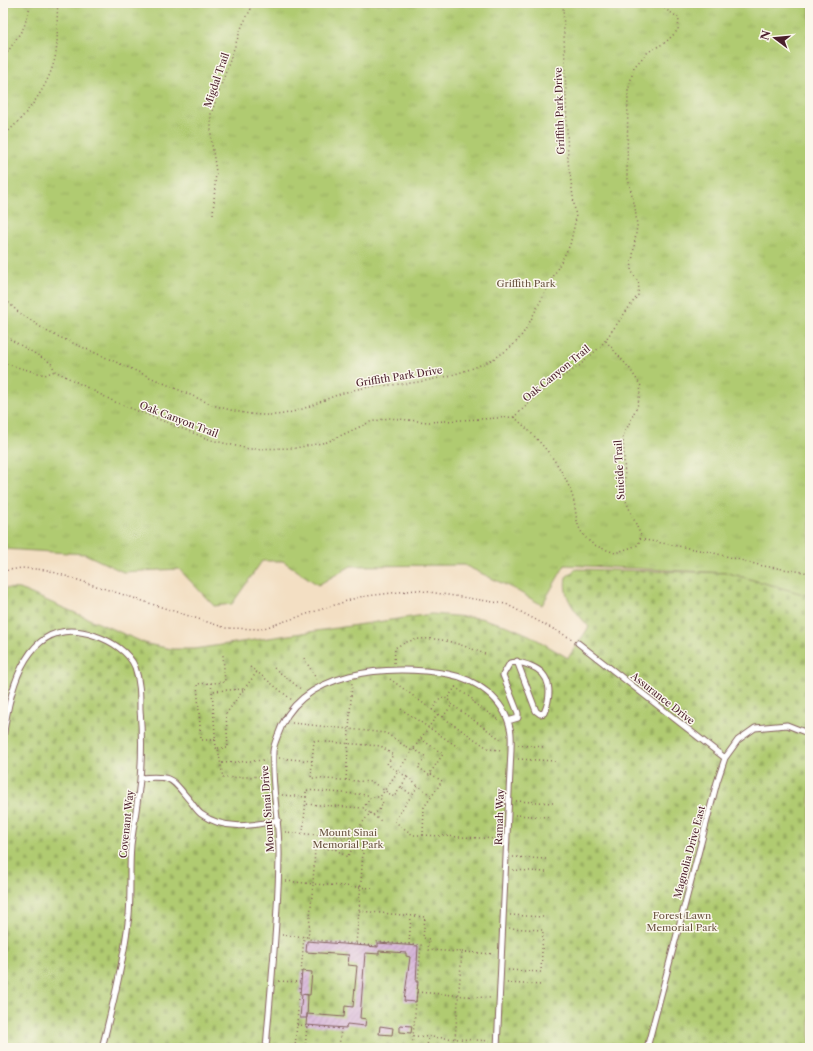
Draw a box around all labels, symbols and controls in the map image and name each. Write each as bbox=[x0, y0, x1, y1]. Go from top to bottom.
north arrow bbox=[755, 18, 795, 58]
text: N bbox=[757, 28, 774, 42]
street label: Migdal Trail bbox=[201, 51, 232, 109]
street label: Griffith Park Drive bbox=[551, 67, 568, 155]
park label: Griffith Park bbox=[496, 277, 557, 290]
street label: Oak Canyon Trail bbox=[520, 342, 593, 405]
street label: Griffith Park Drive bbox=[355, 363, 444, 390]
street label: Oak Canyon Trail bbox=[138, 398, 220, 440]
street label: Suicide Trail bbox=[611, 440, 628, 500]
street label: Assurance Drive bbox=[627, 669, 698, 728]
street label: Mount Sinai Drive bbox=[258, 765, 277, 853]
street label: Ramah Way bbox=[492, 788, 507, 845]
street label: Covenant Way bbox=[116, 789, 137, 859]
street label: Magnolia Drive East bbox=[671, 804, 708, 900]
park label: Mount Sinai Memorial Park bbox=[313, 826, 385, 851]
park label: Forest Lawn Memorial Park bbox=[647, 909, 719, 934]

